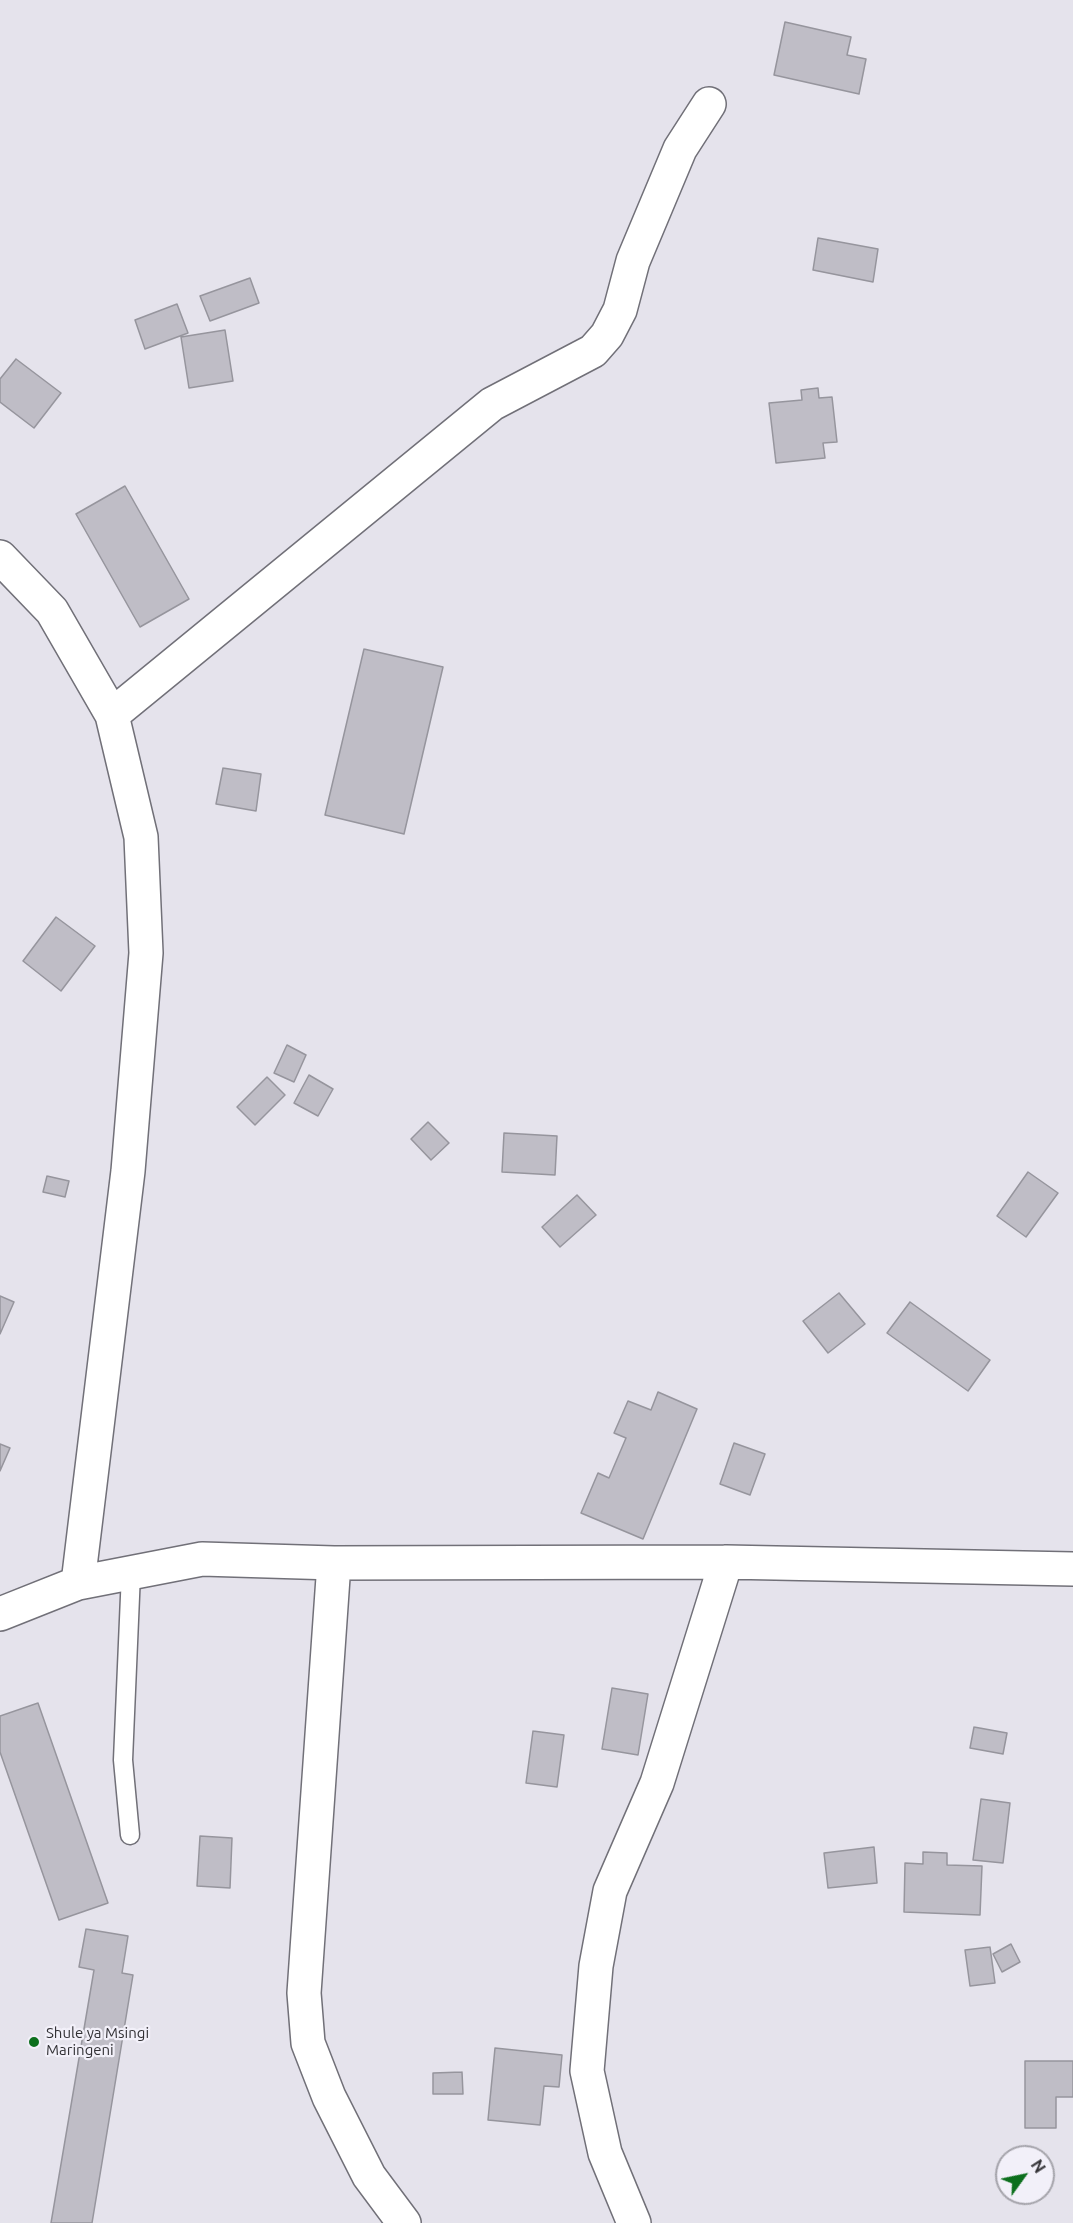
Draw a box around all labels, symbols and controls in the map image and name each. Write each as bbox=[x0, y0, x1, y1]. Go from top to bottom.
place label: Shule ya Msingi Maringeni bbox=[46, 2024, 149, 2059]
marker: Shule ya Msingi Maringeni bbox=[27, 2035, 41, 2049]
north arrow bbox=[995, 2145, 1055, 2205]
text: N bbox=[1028, 2156, 1049, 2176]

